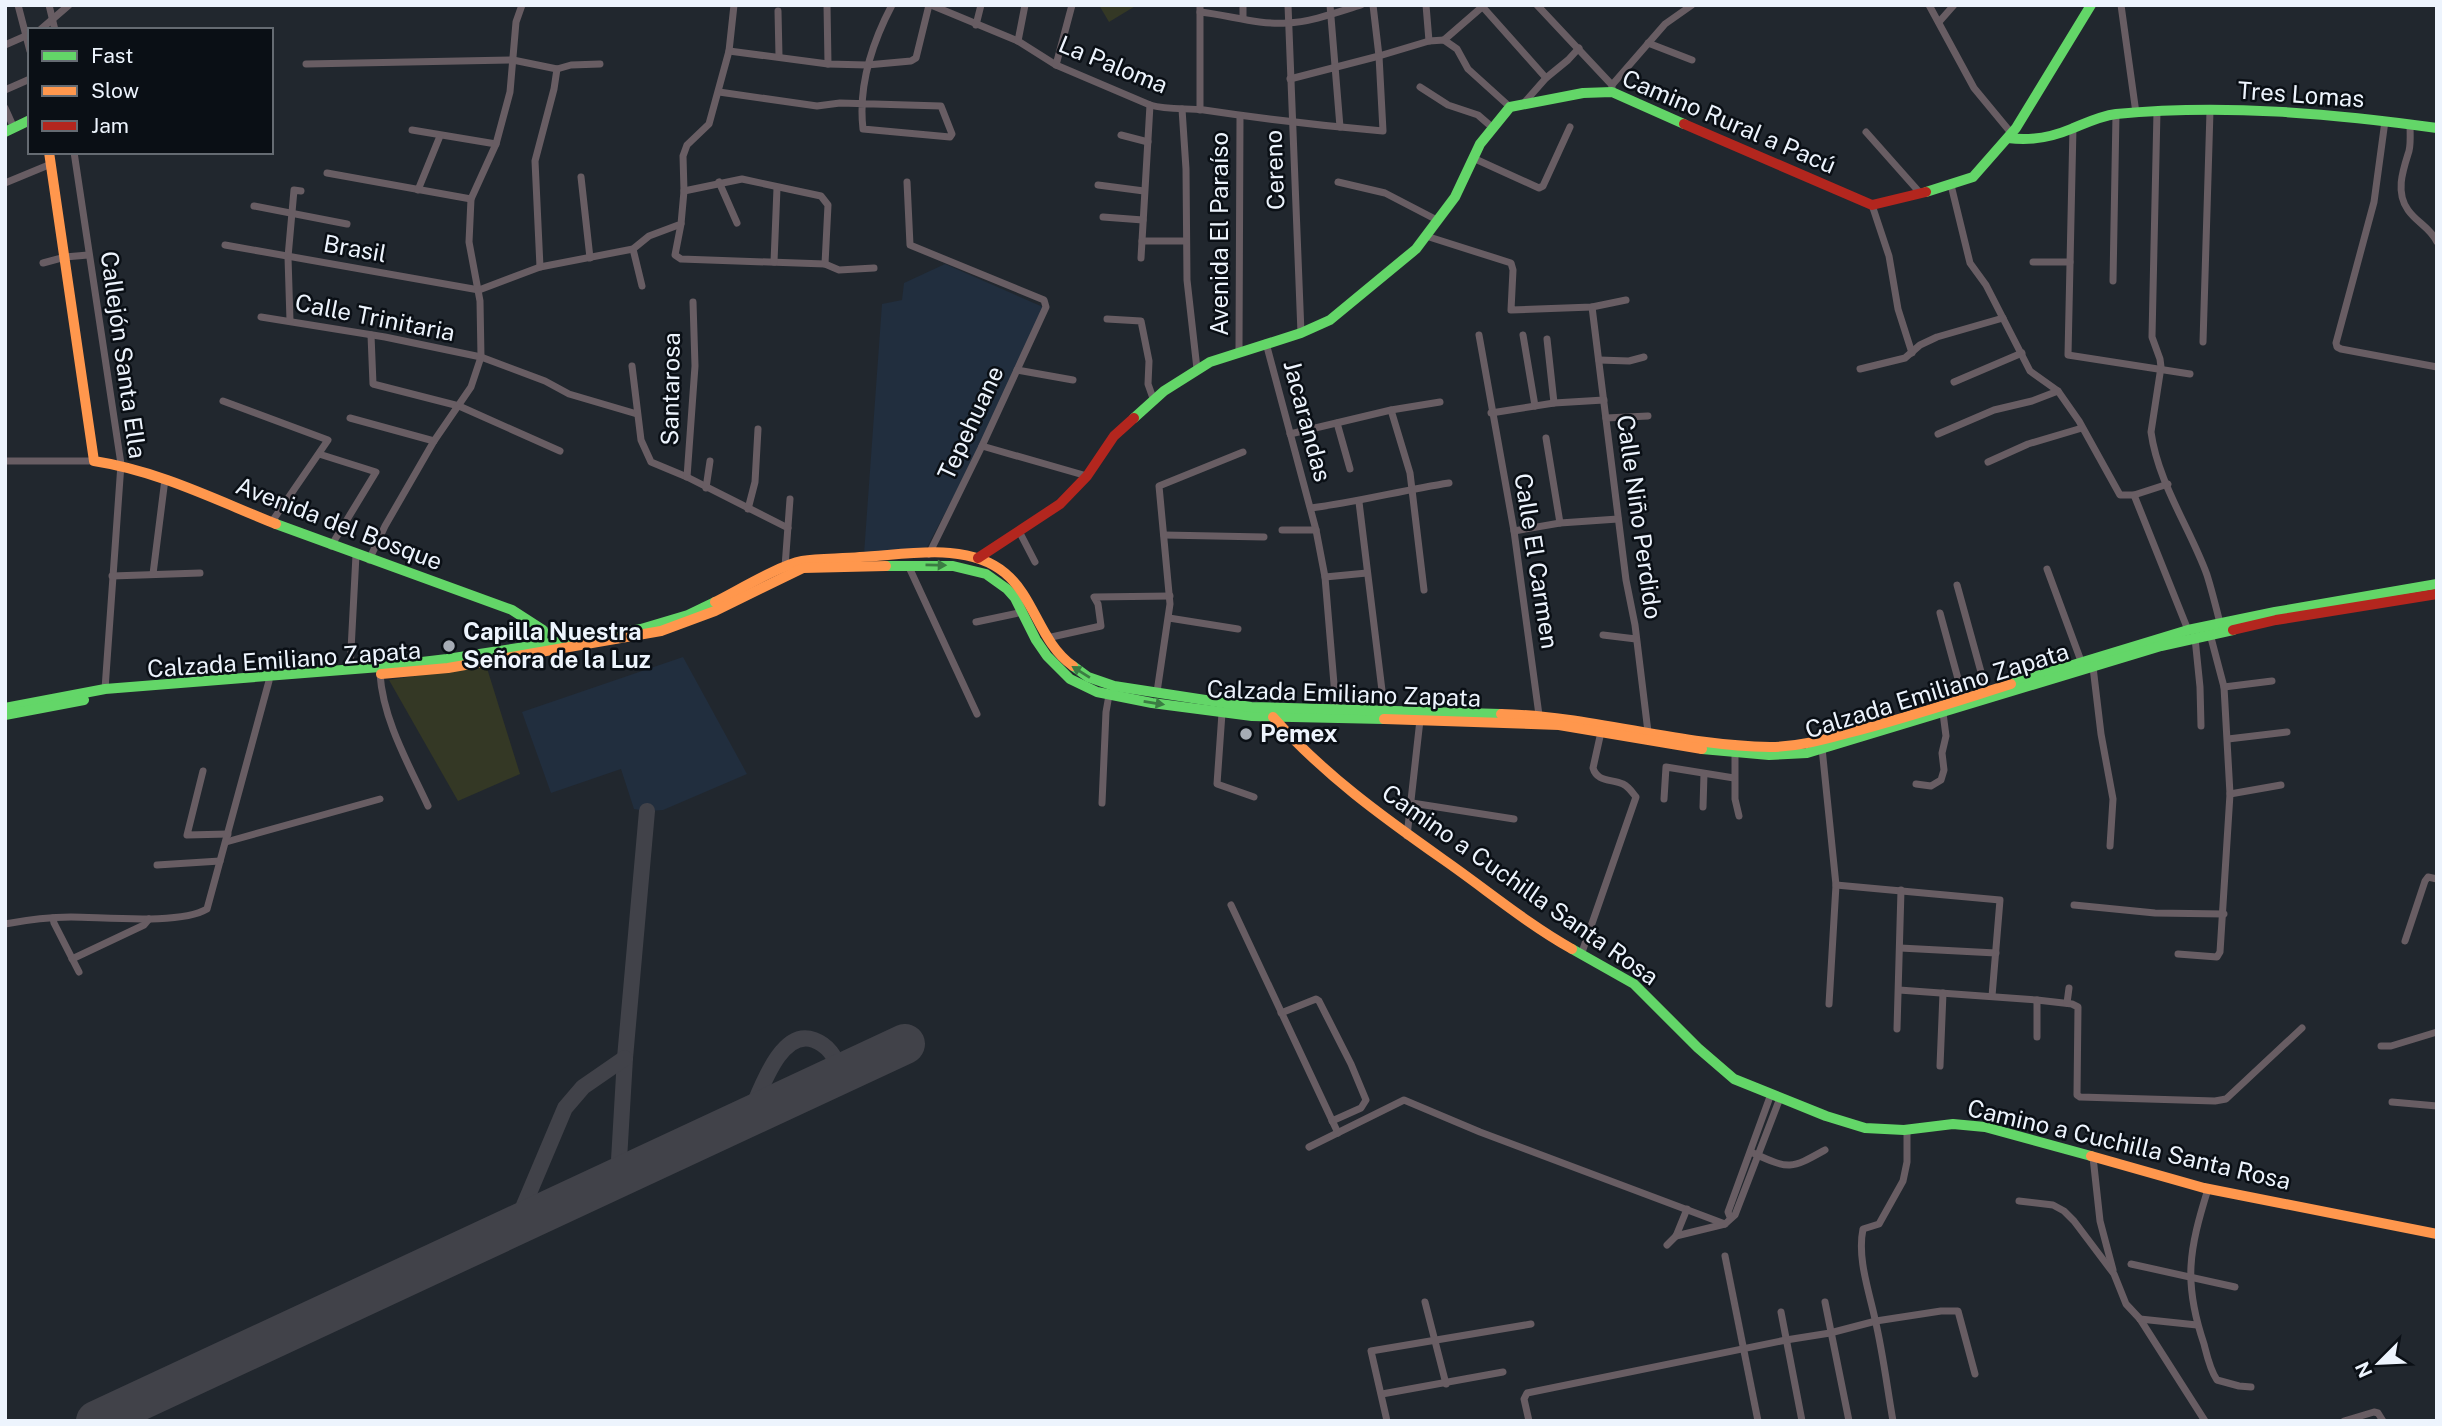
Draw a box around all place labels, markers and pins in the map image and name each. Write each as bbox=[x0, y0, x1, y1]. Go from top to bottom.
place label: Capilla Nuestra Señora de la Luz bbox=[463, 617, 651, 673]
marker: Capilla Nuestra Señora de la Luz bbox=[441, 638, 457, 654]
place label: Pemex bbox=[1260, 719, 1338, 747]
marker: Pemex bbox=[1238, 726, 1254, 742]

